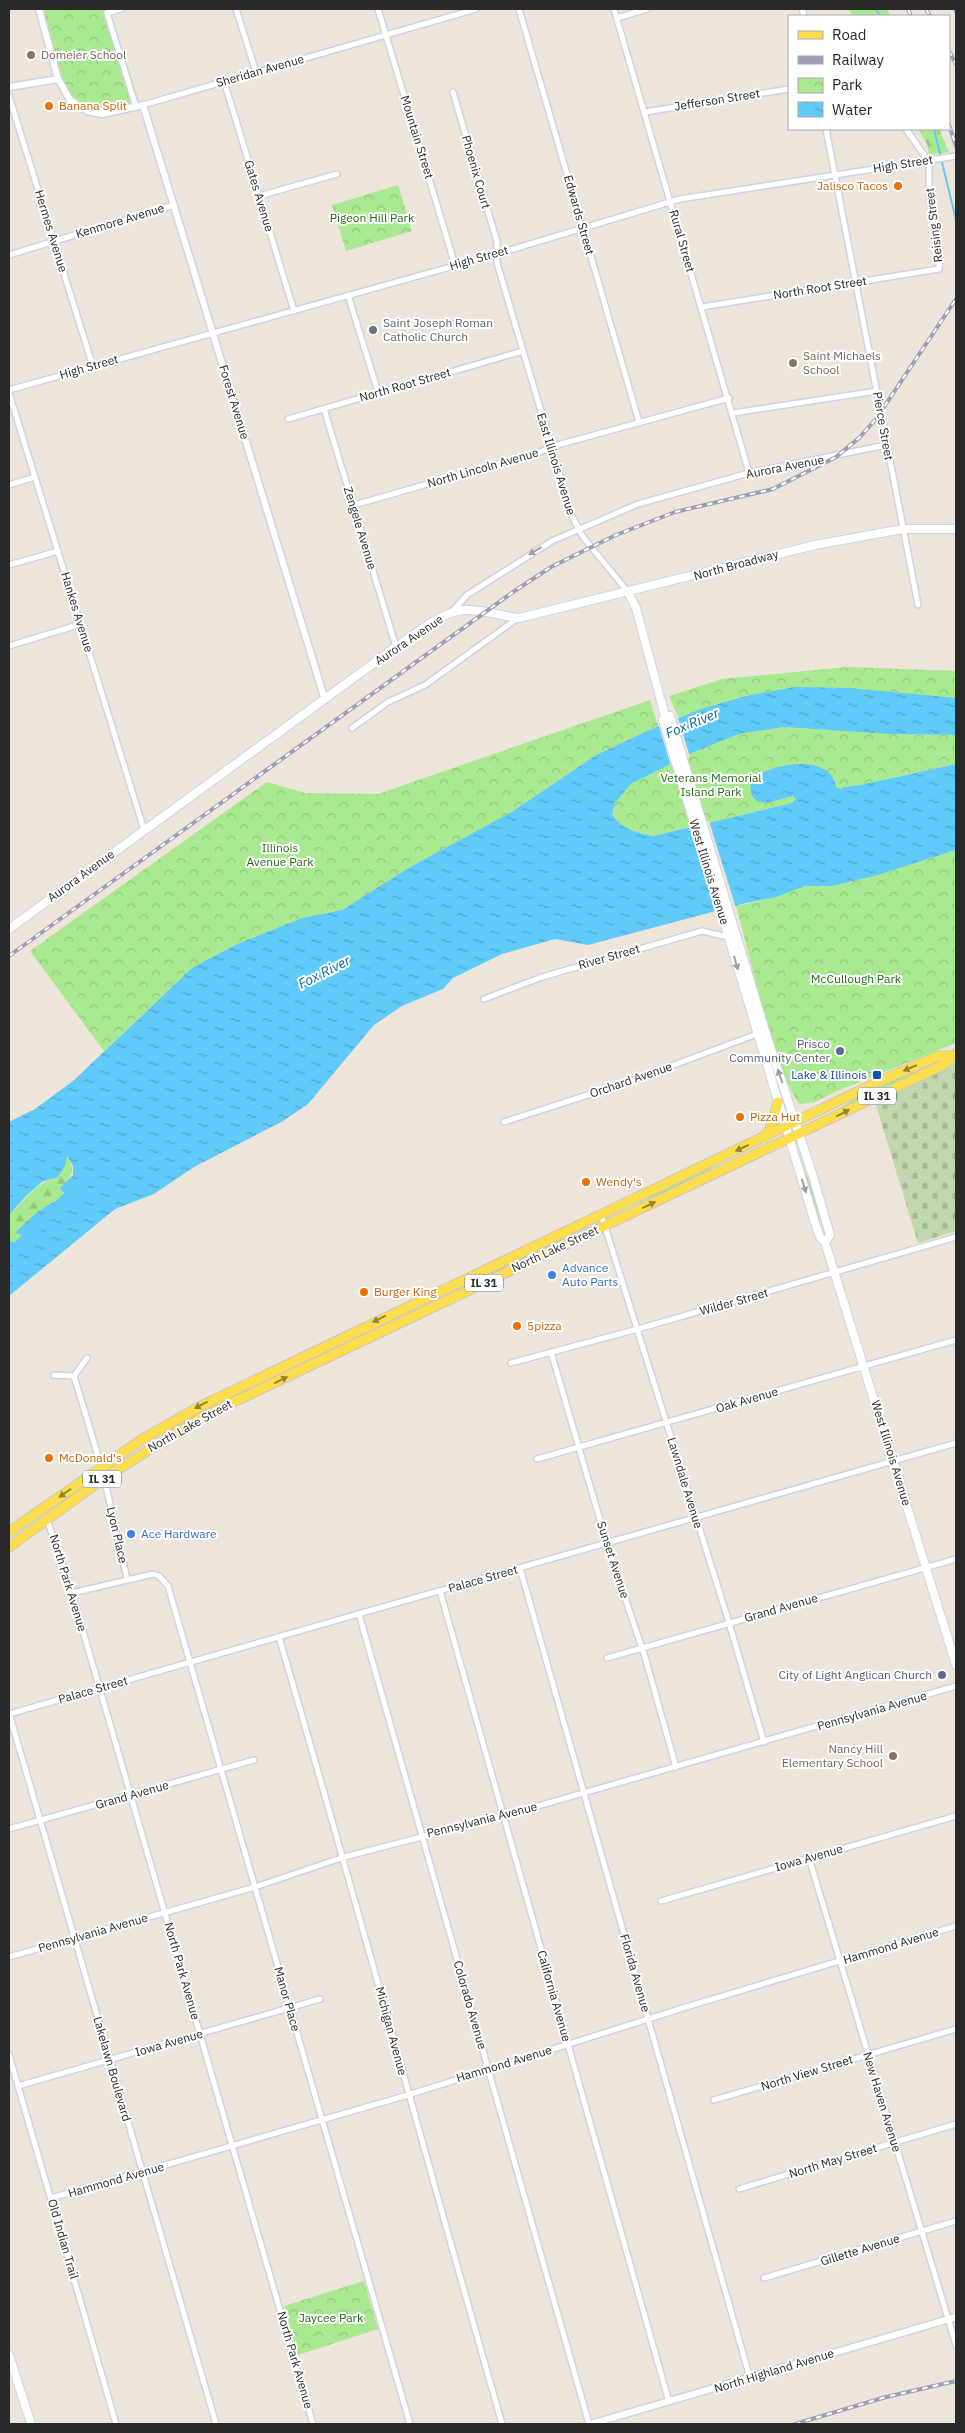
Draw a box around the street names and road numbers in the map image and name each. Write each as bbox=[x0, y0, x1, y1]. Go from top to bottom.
street label: Sheridan Avenue bbox=[214, 51, 306, 90]
street label: Jefferson Street bbox=[673, 85, 761, 114]
street label: Mountain Street bbox=[398, 93, 437, 180]
street label: Phoenix Court bbox=[459, 133, 494, 210]
street label: High Street bbox=[872, 151, 934, 176]
street label: Gates Avenue bbox=[241, 158, 278, 234]
street label: Edwards Street bbox=[561, 173, 598, 256]
street label: Reising Street bbox=[921, 187, 946, 263]
street label: Hermes Avenue bbox=[32, 188, 71, 274]
street label: Kenmore Avenue bbox=[74, 200, 166, 241]
street label: Rural Street bbox=[666, 208, 699, 274]
street label: High Street bbox=[448, 242, 510, 273]
street label: North Root Street bbox=[772, 273, 868, 302]
street label: High Street bbox=[58, 351, 120, 382]
street label: Forest Avenue bbox=[216, 363, 253, 441]
street label: North Root Street bbox=[357, 364, 452, 405]
street label: Pierce Street bbox=[870, 390, 897, 461]
street label: East Illinois Avenue bbox=[534, 411, 579, 517]
street label: North Lincoln Avenue bbox=[426, 444, 541, 491]
street label: Aurora Avenue bbox=[745, 452, 826, 481]
street label: Zengele Avenue bbox=[341, 485, 380, 572]
street label: North Broadway bbox=[692, 546, 780, 583]
street label: Hankes Avenue bbox=[58, 570, 97, 654]
street label: Aurora Avenue bbox=[372, 611, 446, 668]
street label: West Illinois Avenue bbox=[686, 817, 733, 927]
street label: Aurora Avenue bbox=[44, 846, 117, 905]
street label: River Street bbox=[576, 941, 641, 972]
street label: Orchard Avenue bbox=[588, 1058, 674, 1101]
road number: IL 31 bbox=[858, 1088, 896, 1104]
street label: North Lake Street bbox=[509, 1222, 601, 1275]
road number: IL 31 bbox=[465, 1275, 503, 1292]
street label: Wilder Street bbox=[698, 1285, 770, 1318]
street label: Oak Avenue bbox=[714, 1383, 780, 1416]
street label: North Lake Street bbox=[145, 1396, 235, 1455]
street label: West Illinois Avenue bbox=[868, 1398, 915, 1508]
street label: Lawndale Avenue bbox=[664, 1435, 707, 1531]
road number: IL 31 bbox=[83, 1470, 121, 1488]
street label: Lyon Place bbox=[104, 1505, 131, 1565]
street label: Sunset Avenue bbox=[594, 1519, 633, 1601]
street label: North Park Avenue bbox=[47, 1533, 90, 1634]
street label: Palace Street bbox=[446, 1561, 519, 1596]
street label: Grand Avenue bbox=[742, 1590, 820, 1625]
street label: Palace Street bbox=[56, 1672, 129, 1707]
street label: Pennsylvania Avenue bbox=[815, 1688, 929, 1733]
street label: Grand Avenue bbox=[93, 1777, 171, 1812]
street label: Pennsylvania Avenue bbox=[425, 1798, 539, 1841]
street label: Iowa Avenue bbox=[773, 1841, 845, 1874]
street label: Pennsylvania Avenue bbox=[36, 1910, 150, 1955]
street label: North Park Avenue bbox=[161, 1920, 204, 2022]
street label: Hammond Avenue bbox=[841, 1924, 941, 1967]
street label: Florida Avenue bbox=[617, 1932, 654, 2014]
street label: California Avenue bbox=[534, 1949, 575, 2044]
street label: Colorado Avenue bbox=[451, 1959, 490, 2051]
street label: Manor Place bbox=[271, 1965, 304, 2033]
street label: Michigan Avenue bbox=[372, 1985, 411, 2077]
street label: Lakelawn Boulevard bbox=[90, 2015, 135, 2123]
street label: Iowa Avenue bbox=[133, 2026, 205, 2059]
street label: Hammond Avenue bbox=[454, 2042, 554, 2085]
street label: New Haven Avenue bbox=[860, 2050, 905, 2154]
street label: North View Street bbox=[759, 2051, 855, 2094]
street label: North May Street bbox=[787, 2140, 879, 2181]
street label: Hammond Avenue bbox=[66, 2159, 166, 2200]
street label: Old Indian Trail bbox=[45, 2197, 82, 2281]
street label: Gillette Avenue bbox=[818, 2230, 902, 2269]
street label: North Park Avenue bbox=[274, 2309, 317, 2411]
street label: North Highland Avenue bbox=[712, 2345, 836, 2396]

